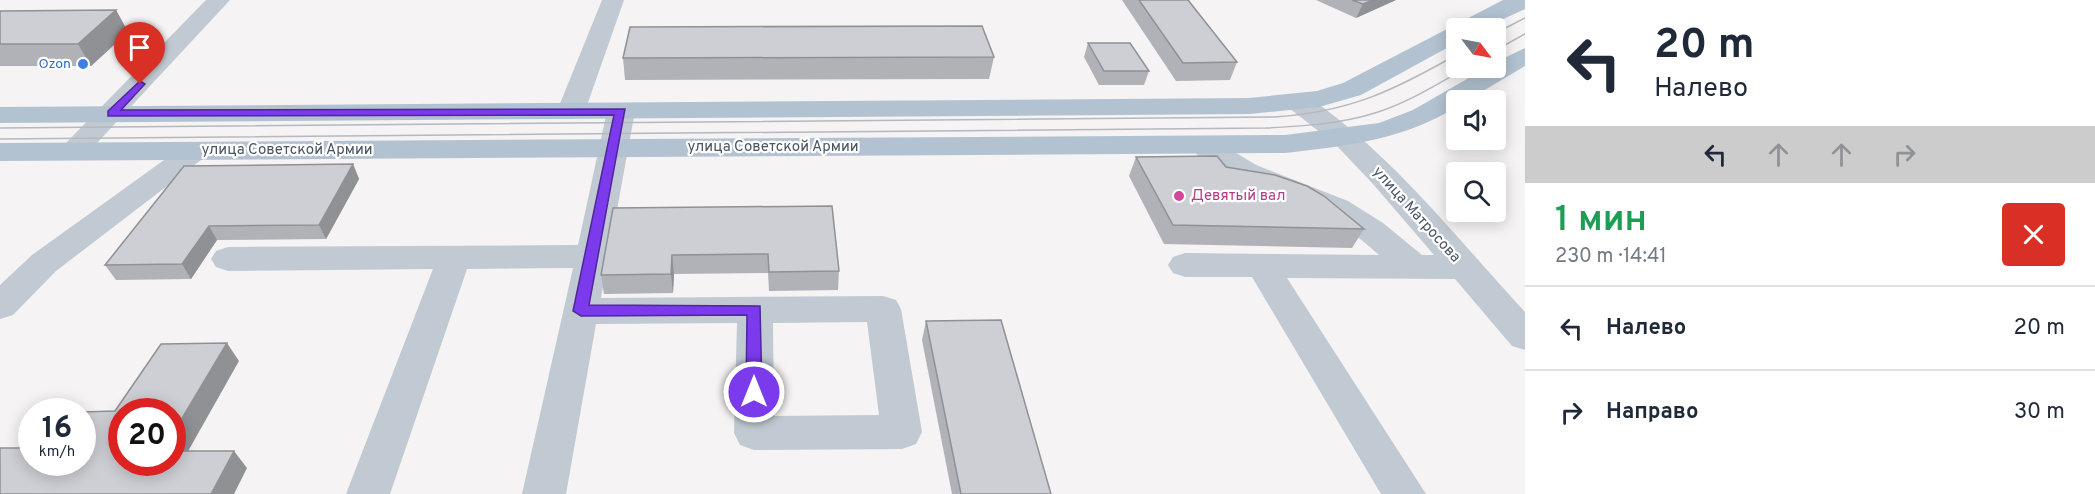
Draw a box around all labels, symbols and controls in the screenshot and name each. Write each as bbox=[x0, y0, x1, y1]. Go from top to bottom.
north arrow bbox=[1446, 18, 1506, 78]
map controls bbox=[1446, 18, 1506, 222]
text: 20 m bbox=[1654, 20, 1755, 73]
pin bbox=[114, 22, 165, 84]
icon: left bbox=[1555, 24, 1633, 102]
icon: arrive bbox=[123, 31, 156, 64]
place label: Ozon bbox=[38, 56, 71, 73]
marker: Ozon bbox=[76, 57, 90, 71]
text: Налево bbox=[1654, 72, 1748, 106]
button: sound bbox=[1446, 90, 1506, 150]
street label: улица Советской Армии bbox=[687, 138, 859, 157]
icon: left bbox=[1699, 138, 1732, 171]
icon: ahead bbox=[1762, 138, 1795, 171]
icon: ahead bbox=[1825, 138, 1858, 171]
icon: right bbox=[1888, 138, 1921, 171]
street label: улица Советской Армии bbox=[201, 141, 373, 160]
button: search bbox=[1446, 162, 1506, 222]
street label: улица Матросова bbox=[1368, 163, 1464, 267]
place label: Девятый вал bbox=[1191, 187, 1285, 206]
marker: Девятый вал bbox=[1172, 189, 1186, 203]
text: 1 мин bbox=[1555, 198, 1647, 244]
button: close bbox=[2002, 203, 2065, 266]
text: 230 m · 14:41 bbox=[1555, 244, 1667, 270]
icon: left bbox=[1555, 312, 1588, 345]
text: Налево bbox=[1606, 315, 1686, 342]
text: 20 m bbox=[2014, 315, 2065, 342]
position arrow bbox=[722, 360, 786, 424]
icon: right bbox=[1555, 396, 1588, 429]
speed limit sign: 20 bbox=[108, 398, 186, 476]
text: Направо bbox=[1606, 399, 1698, 426]
text: 30 m bbox=[2014, 399, 2065, 426]
text: 16 bbox=[42, 411, 72, 448]
text: km/h bbox=[39, 443, 75, 462]

